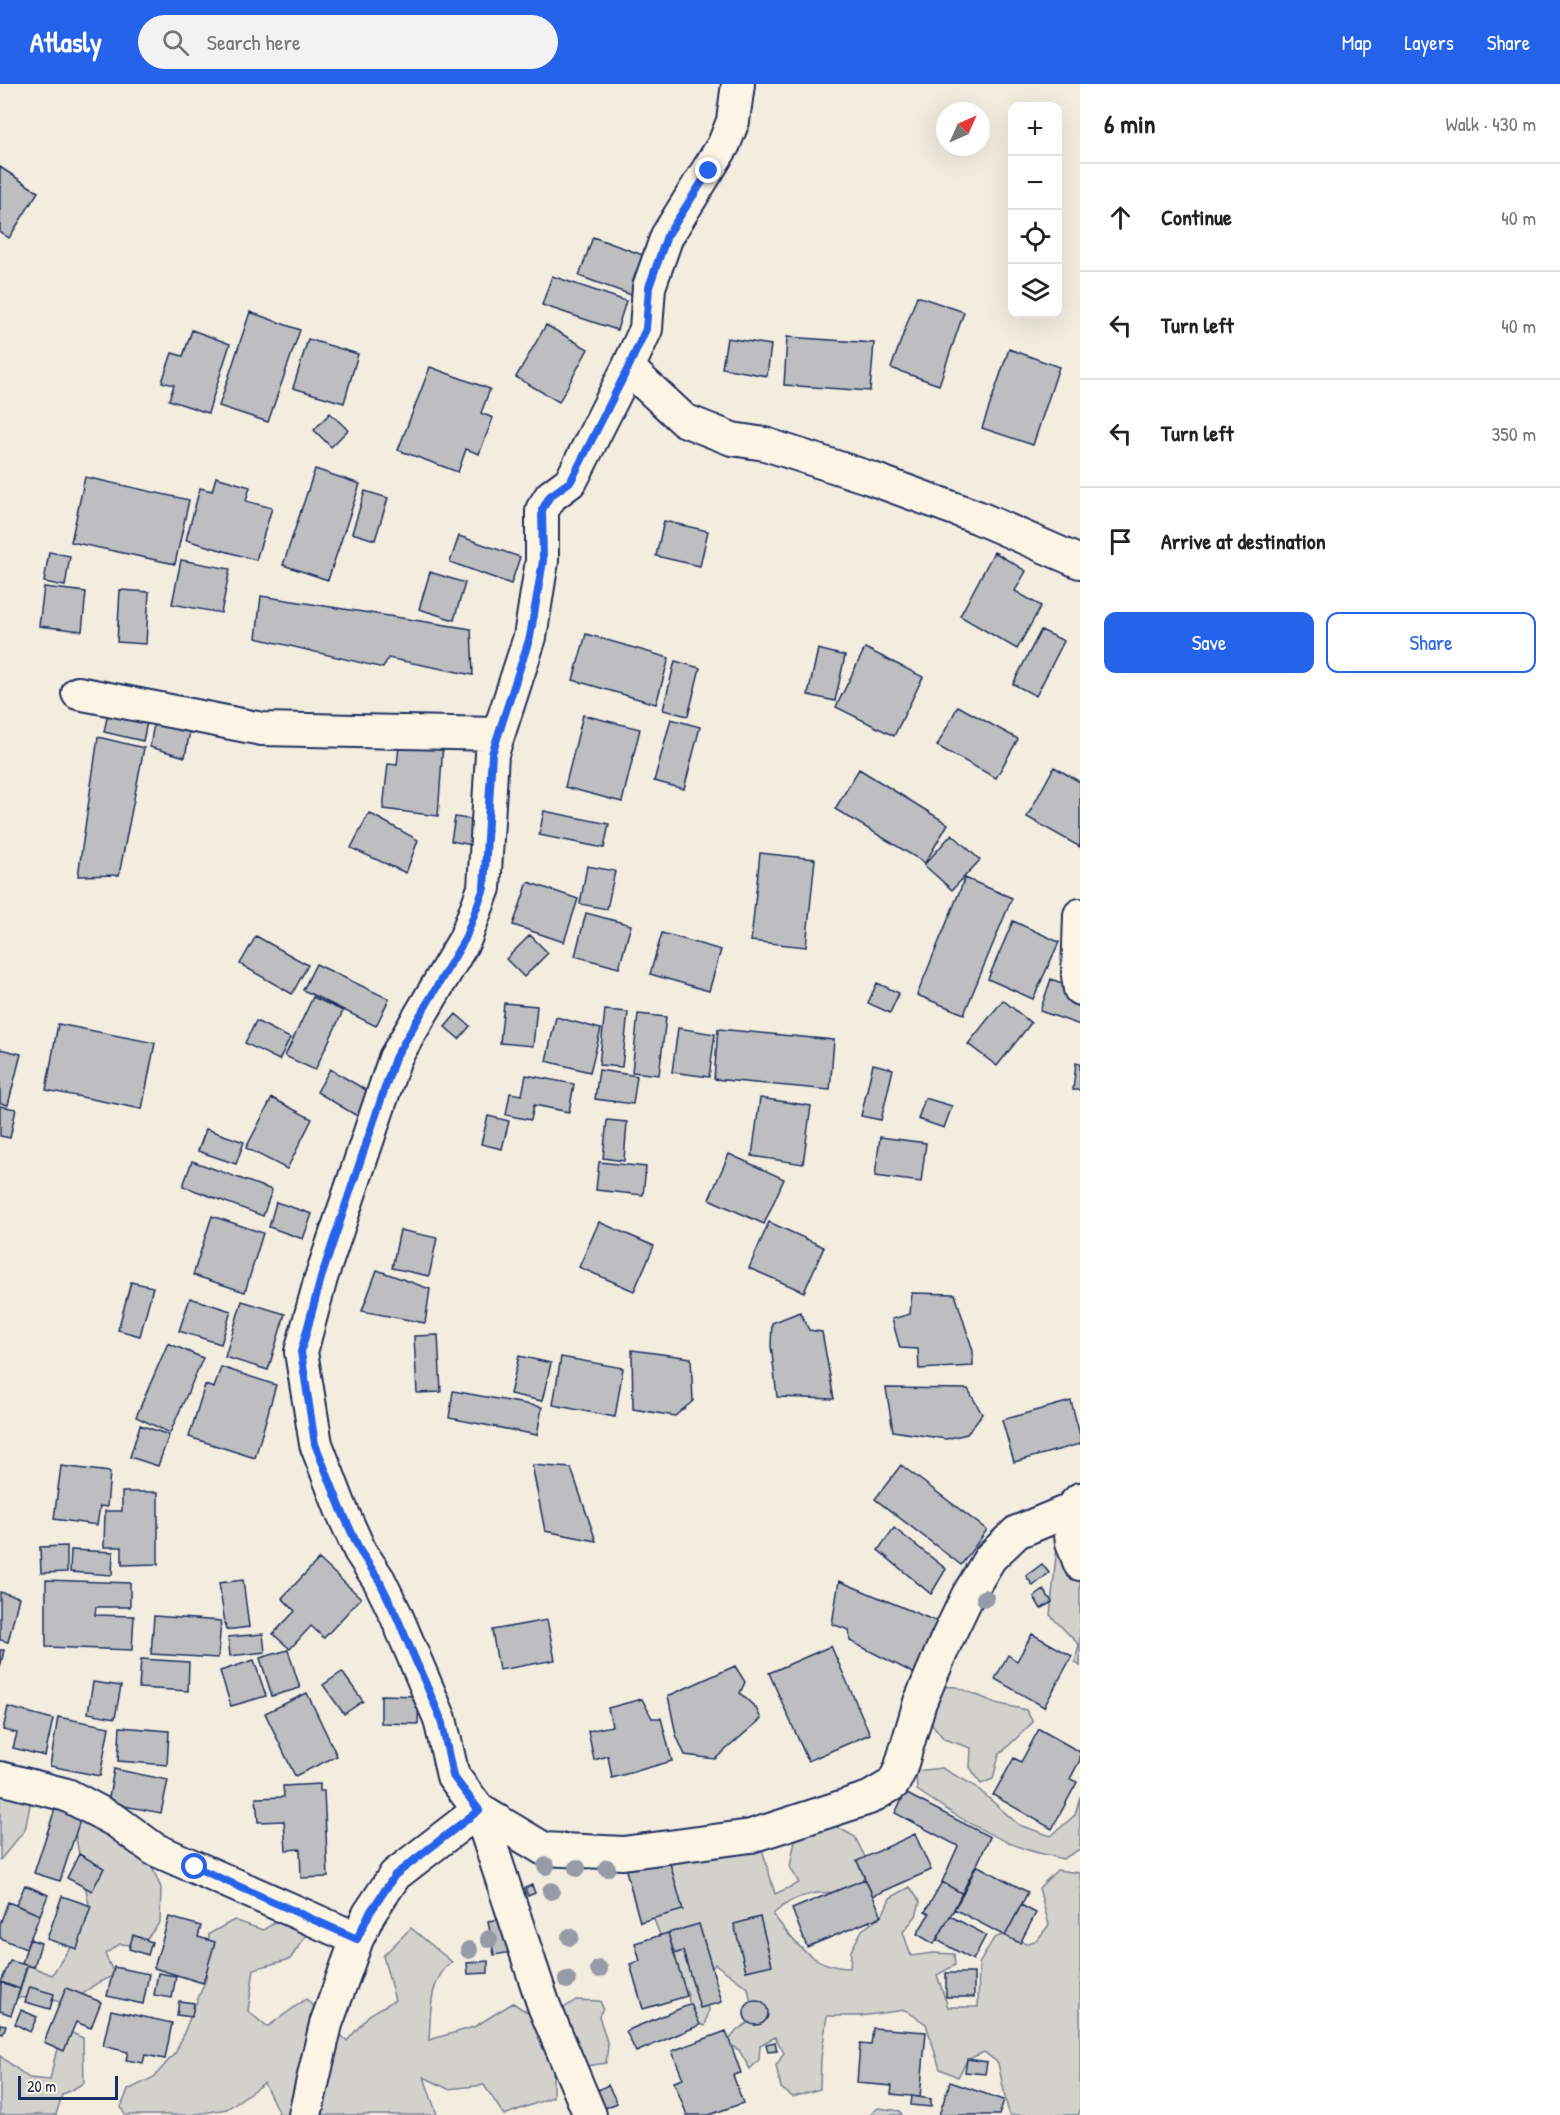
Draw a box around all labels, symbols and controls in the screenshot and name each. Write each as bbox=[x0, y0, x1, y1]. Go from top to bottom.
search box bbox=[138, 15, 558, 69]
text: Atlasly bbox=[30, 23, 102, 61]
icon: search bbox=[159, 26, 192, 59]
text: Search here bbox=[207, 27, 301, 57]
text: Map bbox=[1342, 28, 1371, 57]
text: Layers bbox=[1404, 28, 1454, 57]
text: Share bbox=[1487, 28, 1530, 57]
north arrow bbox=[936, 102, 990, 156]
map controls bbox=[1008, 102, 1062, 318]
button: + bbox=[1008, 102, 1062, 156]
text: 6 min bbox=[1104, 106, 1156, 141]
text: Walk · 430 m bbox=[1445, 110, 1536, 137]
button: − bbox=[1008, 156, 1062, 210]
route end bbox=[695, 157, 721, 183]
icon: ahead bbox=[1104, 201, 1137, 234]
text: Continue bbox=[1161, 202, 1232, 232]
text: 40 m bbox=[1501, 204, 1536, 231]
button: locate bbox=[1008, 210, 1062, 264]
button: layers bbox=[1008, 264, 1062, 318]
icon: left bbox=[1104, 309, 1137, 342]
text: Turn left bbox=[1161, 310, 1234, 340]
text: 40 m bbox=[1501, 312, 1536, 339]
icon: left bbox=[1104, 417, 1137, 450]
text: Turn left bbox=[1161, 418, 1234, 448]
text: 350 m bbox=[1491, 420, 1536, 447]
icon: arrive bbox=[1104, 525, 1137, 558]
text: Arrive at destination bbox=[1161, 526, 1326, 556]
button: Save bbox=[1104, 612, 1314, 673]
button: Share bbox=[1326, 612, 1536, 673]
route start bbox=[181, 1853, 207, 1879]
scale bar bbox=[18, 2073, 118, 2100]
text: 20 m bbox=[27, 2075, 56, 2097]

